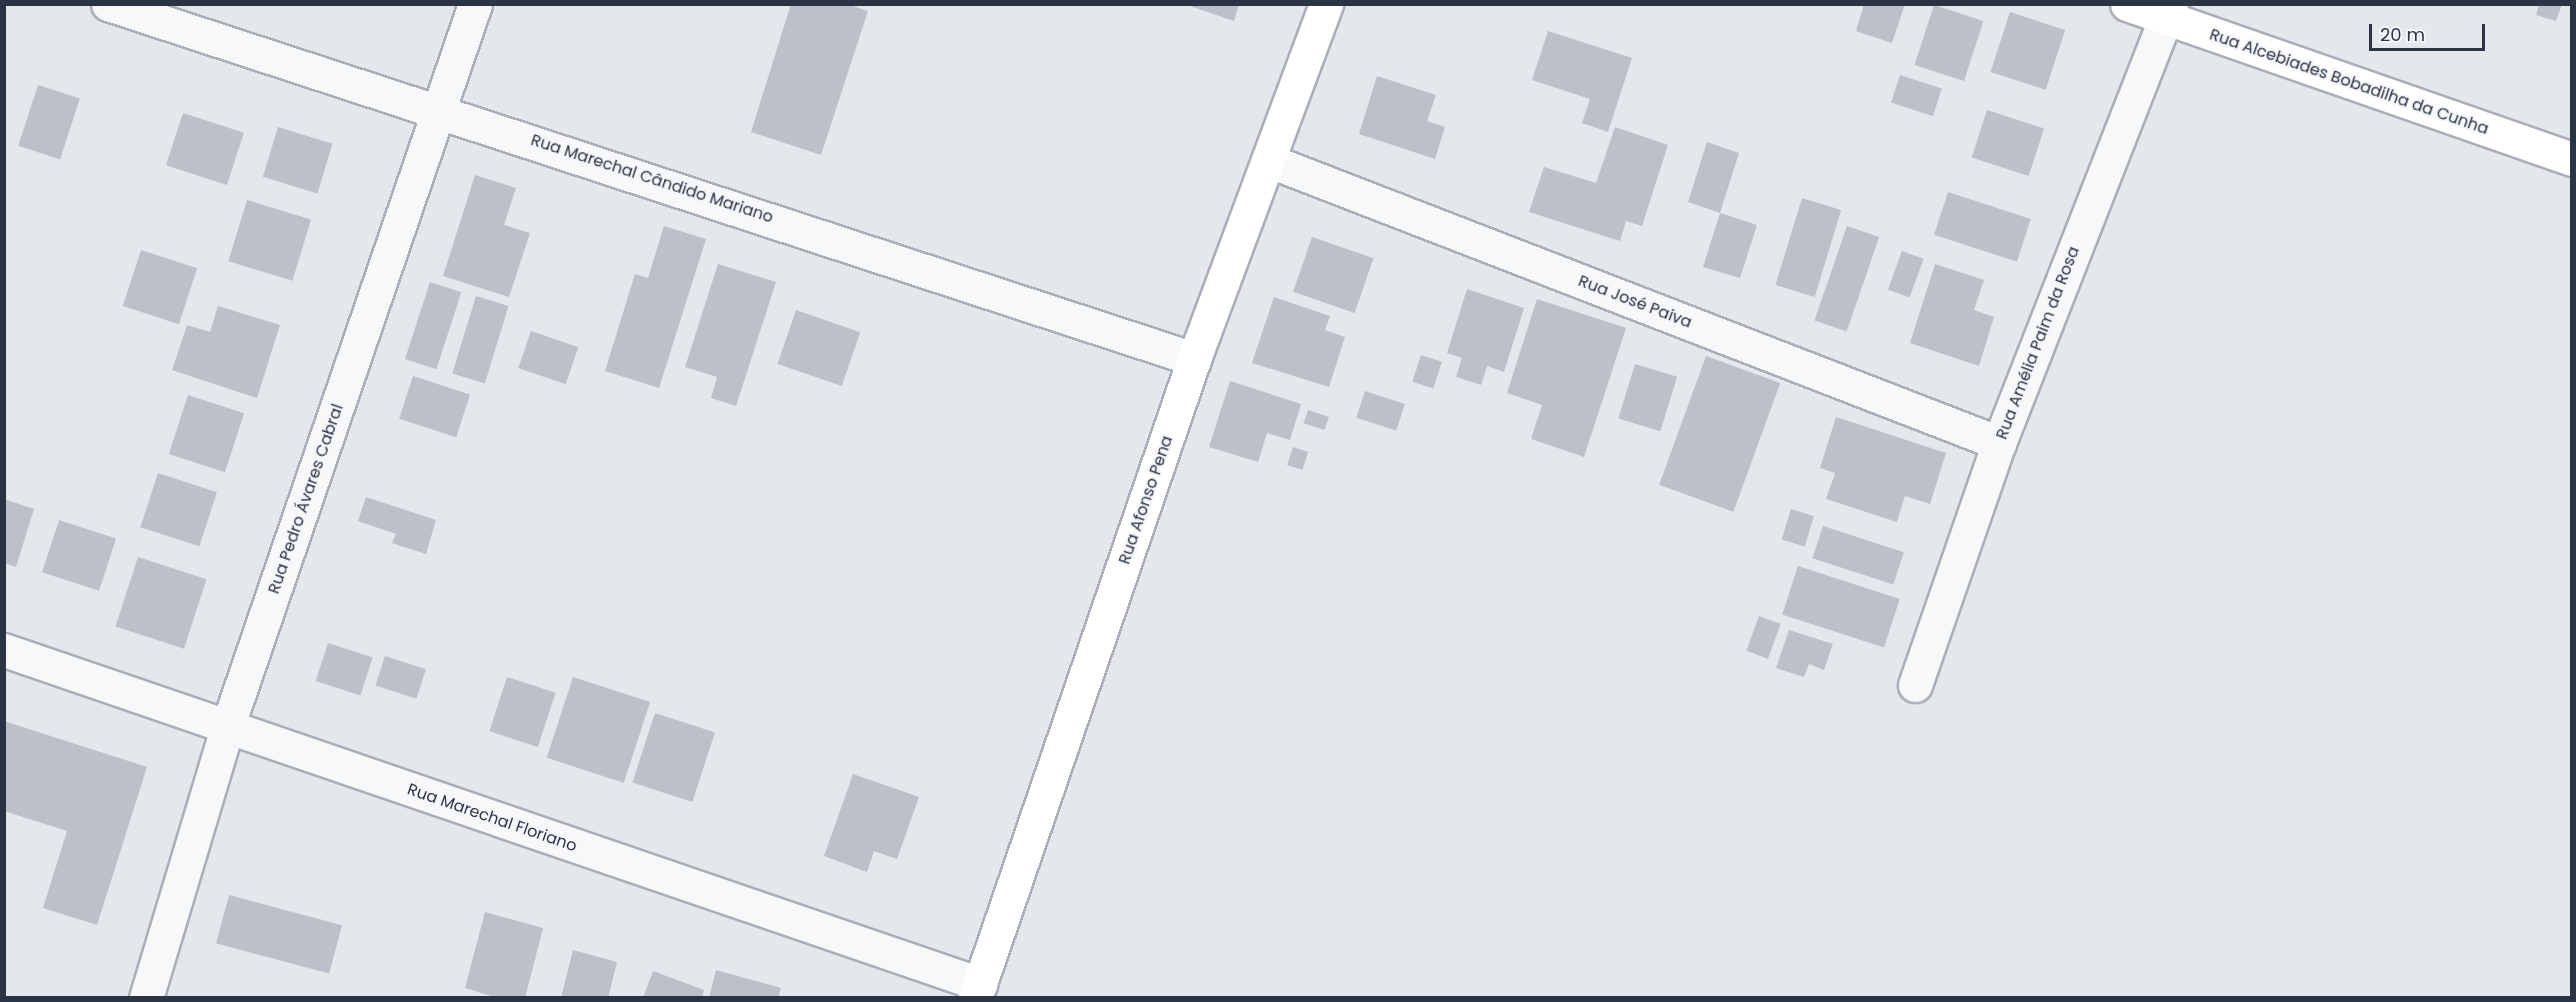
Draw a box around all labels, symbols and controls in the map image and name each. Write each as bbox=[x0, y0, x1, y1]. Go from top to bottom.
scale bar bbox=[2372, 12, 2488, 50]
text: 20 m bbox=[2380, 22, 2425, 47]
street label: Rua Alcebiades Bobadilha da Cunha bbox=[2207, 25, 2491, 139]
street label: Rua Marechal Cândido Mariano bbox=[528, 131, 776, 227]
street label: Rua Amélia Paim da Rosa bbox=[1992, 244, 2084, 442]
street label: Rua José Paiva bbox=[1575, 272, 1695, 332]
street label: Rua Pedro Ávares Cabral bbox=[264, 402, 348, 596]
street label: Rua Afonso Pena bbox=[1115, 433, 1177, 567]
street label: Rua Marechal Floriano bbox=[405, 780, 579, 856]

